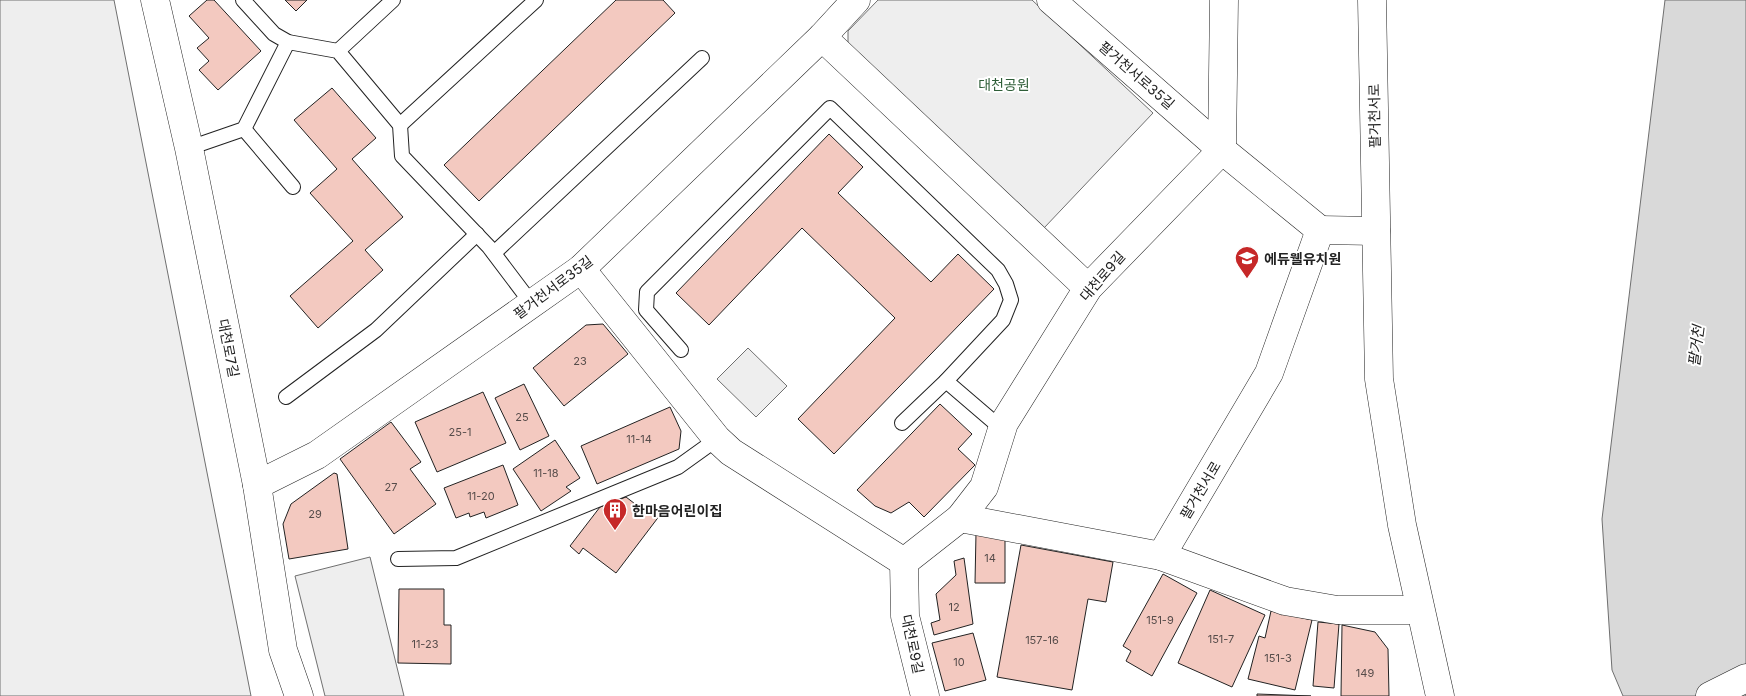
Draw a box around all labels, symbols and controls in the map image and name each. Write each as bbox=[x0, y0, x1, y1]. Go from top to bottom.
street label: 팔거천서로35길 bbox=[1096, 38, 1178, 112]
park label: 대천공원 bbox=[978, 76, 1030, 93]
street label: 팔거천서로 bbox=[1365, 84, 1383, 148]
school or university icon: 에듀웰유치원 bbox=[1234, 245, 1260, 279]
street label: 대천로9길 bbox=[1076, 248, 1128, 304]
place label: 에듀웰유치원 bbox=[1264, 250, 1341, 267]
street label: 팔거천서로35길 bbox=[510, 252, 596, 322]
street label: 대천로7길 bbox=[215, 317, 243, 379]
water label: 팔거천 bbox=[1684, 322, 1708, 368]
house number: 23 bbox=[573, 354, 587, 368]
house number: 25 bbox=[515, 410, 529, 424]
house number: 25-1 bbox=[449, 425, 471, 439]
house number: 11-14 bbox=[626, 432, 652, 446]
street label: 팔거천서로 bbox=[1176, 458, 1224, 522]
house number: 11-18 bbox=[533, 466, 559, 480]
house number: 27 bbox=[385, 480, 397, 494]
house number: 11-20 bbox=[467, 489, 495, 503]
building icon: 한마음어린이집 bbox=[602, 497, 628, 531]
place label: 한마음어린이집 bbox=[632, 502, 722, 519]
house number: 29 bbox=[308, 507, 322, 521]
house number: 14 bbox=[984, 551, 996, 565]
house number: 12 bbox=[948, 600, 960, 614]
street label: 대천로9길 bbox=[898, 613, 928, 675]
house number: 151-9 bbox=[1146, 613, 1174, 627]
house number: 151-7 bbox=[1208, 632, 1234, 646]
house number: 157-16 bbox=[1025, 633, 1059, 647]
house number: 11-23 bbox=[411, 637, 439, 651]
house number: 151-3 bbox=[1264, 651, 1292, 665]
house number: 10 bbox=[953, 655, 965, 669]
house number: 149 bbox=[1356, 666, 1374, 680]

